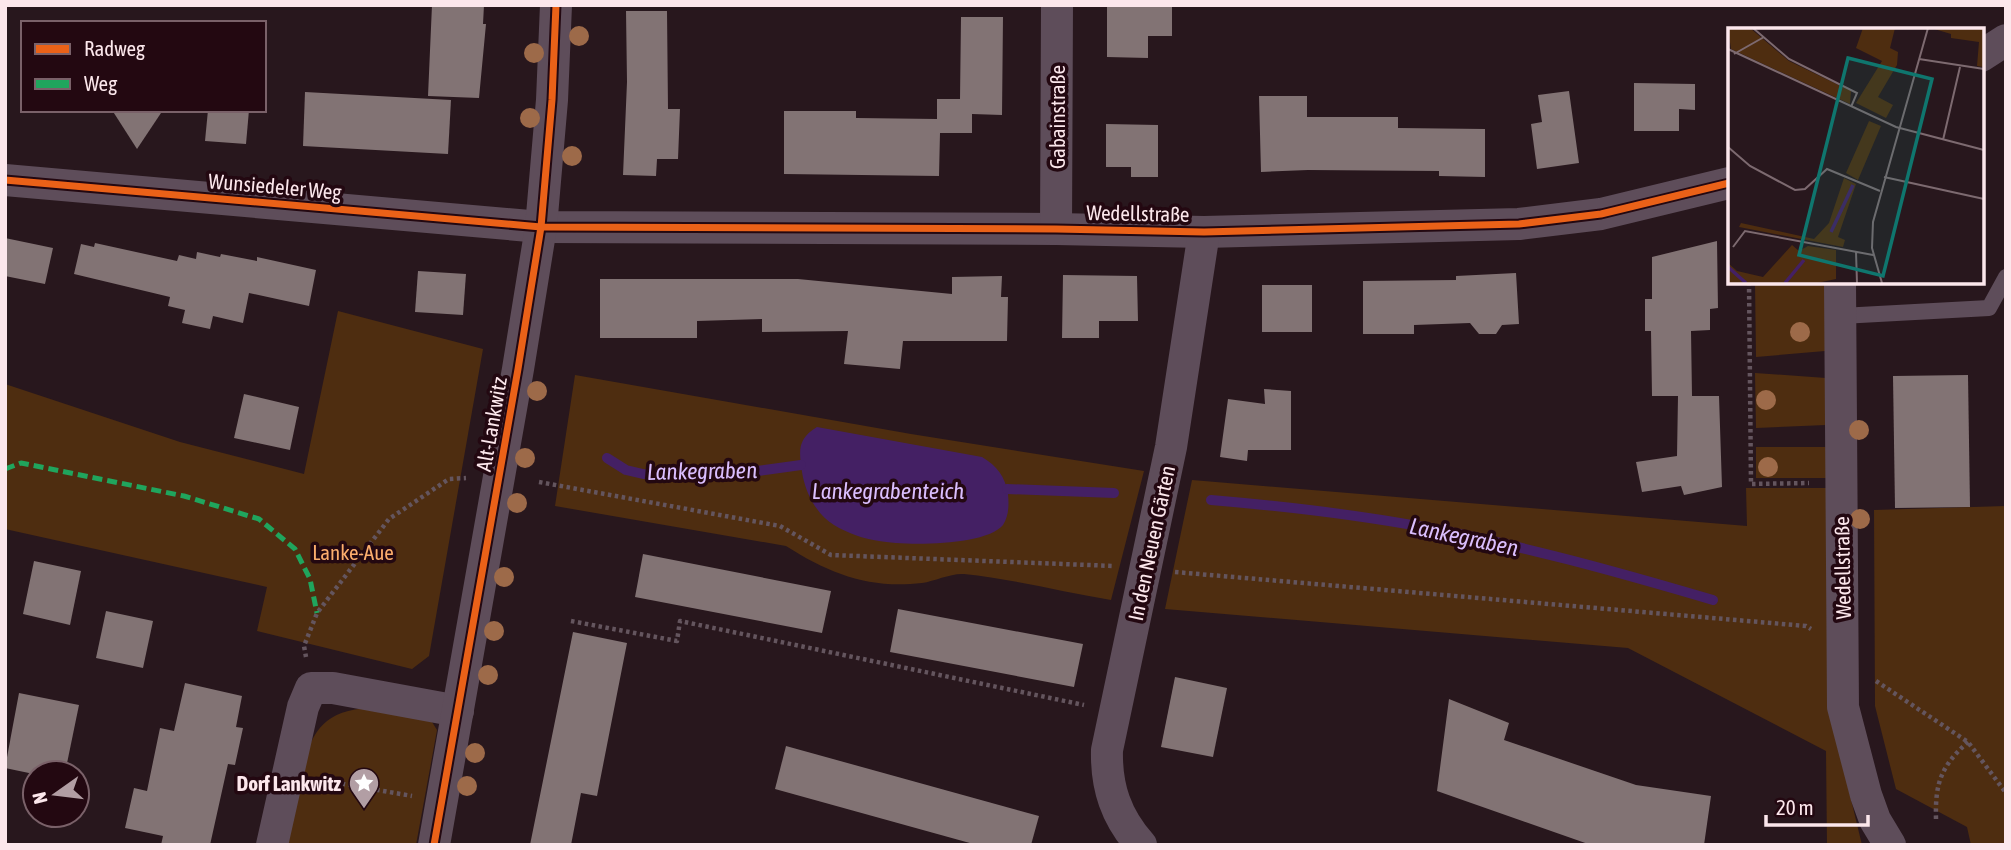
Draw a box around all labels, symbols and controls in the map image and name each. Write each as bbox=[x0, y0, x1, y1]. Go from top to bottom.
legend bbox=[21, 21, 266, 112]
inset map bbox=[1728, 28, 1983, 284]
text: Radweg bbox=[84, 36, 145, 60]
street label: Gabainstraße bbox=[1045, 65, 1069, 169]
text: Weg bbox=[84, 71, 117, 95]
street label: Wunsiedeler Weg bbox=[207, 168, 343, 204]
street label: Wedellstraße bbox=[1086, 200, 1190, 226]
street label: Alt-Lankwitz bbox=[471, 374, 511, 473]
water label: Lankegraben bbox=[647, 457, 757, 485]
street label: In den Neuen Gärten bbox=[1123, 463, 1179, 623]
water label: Lankegrabenteich bbox=[812, 478, 964, 504]
water label: Lankegraben bbox=[1407, 513, 1521, 561]
street label: Wedellstraße bbox=[1829, 516, 1855, 620]
park label: Lanke-Aue bbox=[312, 540, 394, 564]
north arrow bbox=[21, 759, 91, 829]
place icon: Dorf Lankwitz bbox=[347, 766, 381, 810]
place label: Dorf Lankwitz bbox=[236, 771, 341, 795]
scale bar bbox=[1766, 784, 1868, 828]
text: N bbox=[27, 790, 52, 806]
text: 20 m bbox=[1776, 795, 1814, 819]

